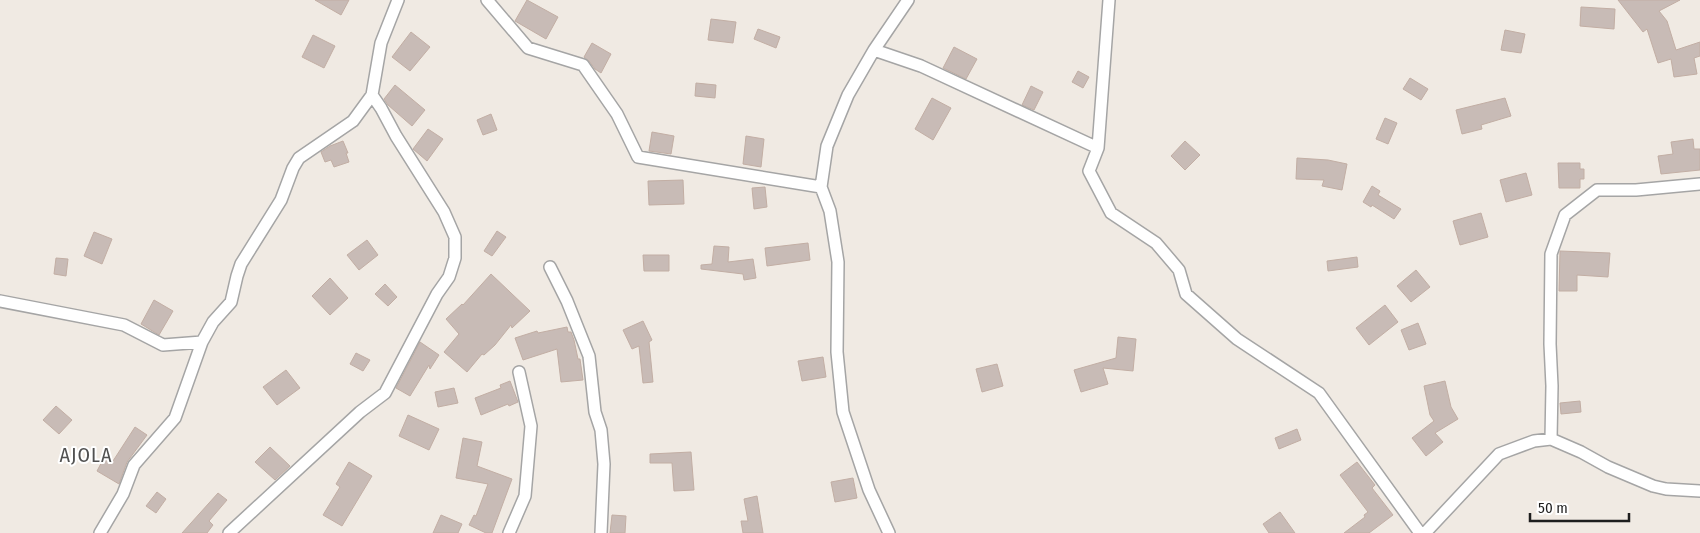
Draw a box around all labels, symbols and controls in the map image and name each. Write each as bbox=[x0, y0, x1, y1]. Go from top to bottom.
district label: AJOLA bbox=[60, 443, 112, 467]
scale bar bbox=[1530, 490, 1629, 522]
text: 50 m bbox=[1538, 499, 1568, 517]

